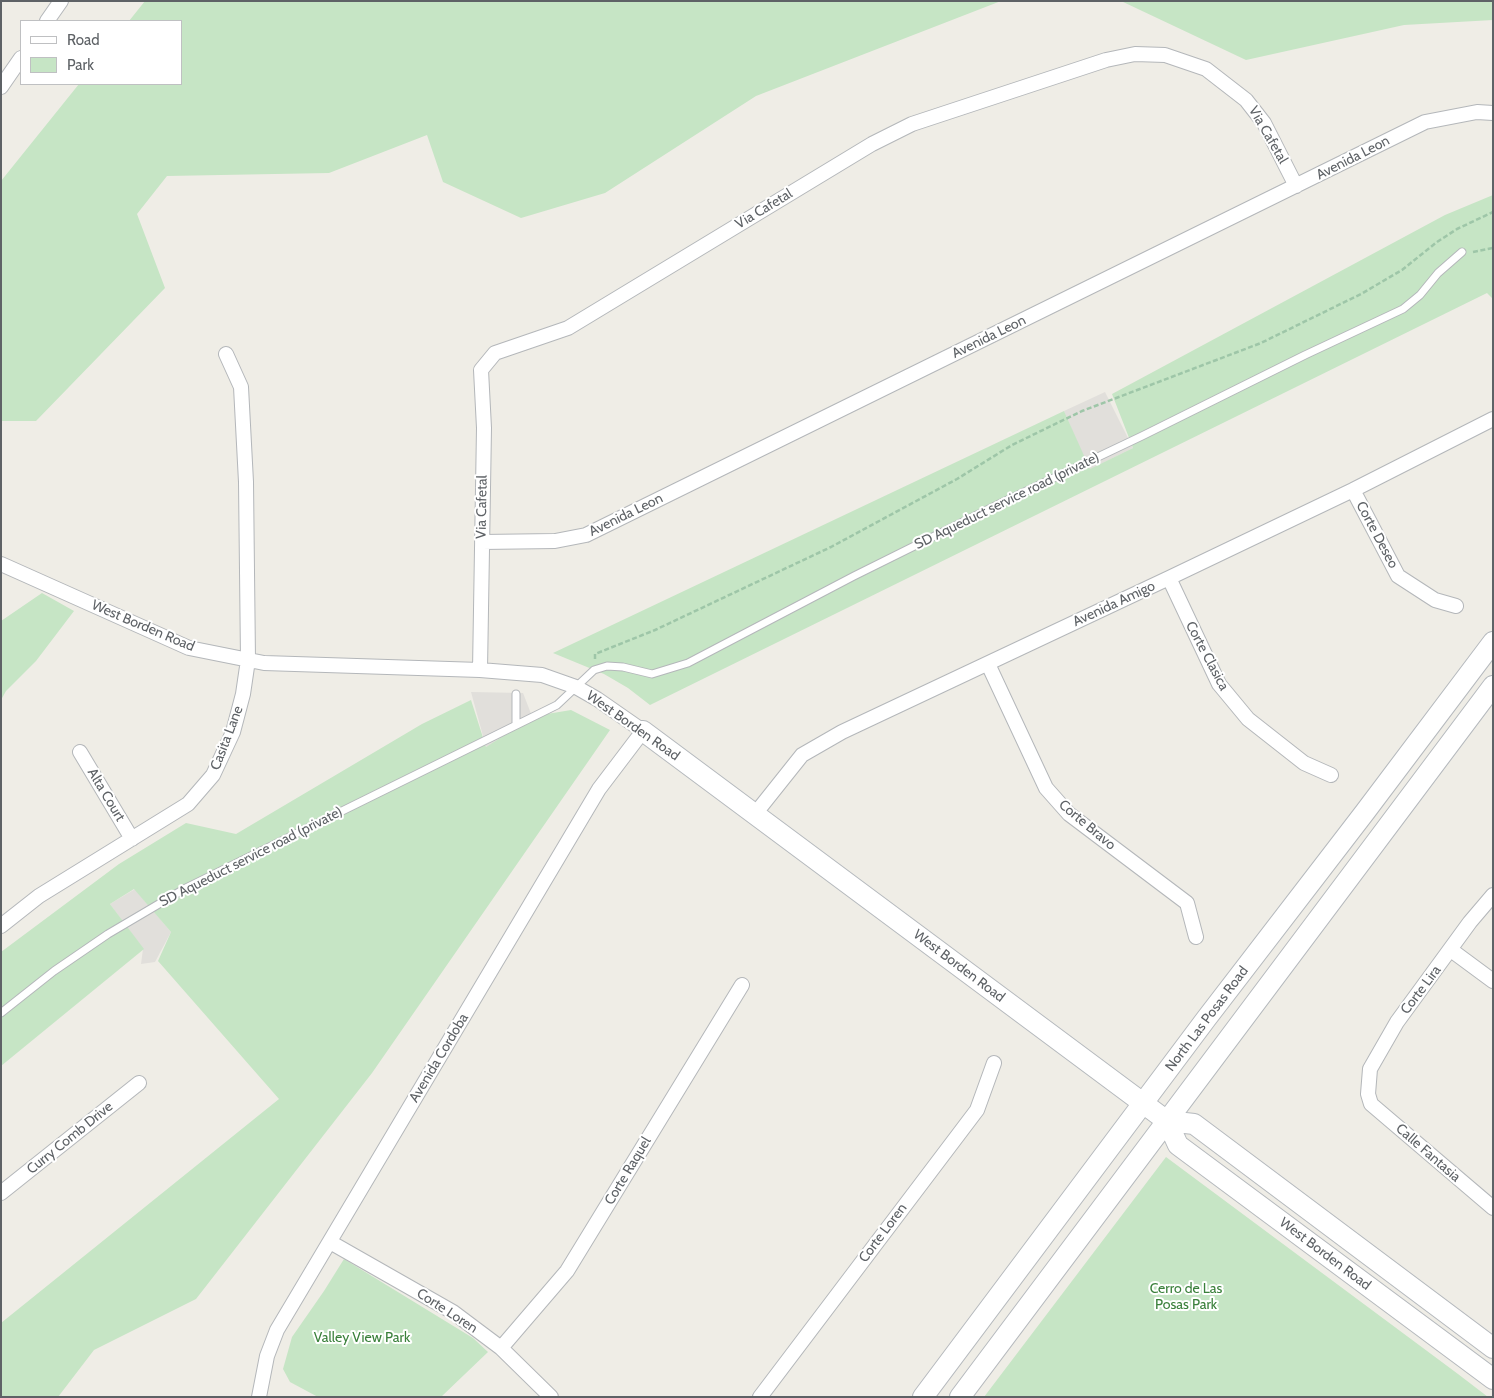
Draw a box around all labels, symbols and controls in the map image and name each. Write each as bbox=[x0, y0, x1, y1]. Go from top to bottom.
legend bbox=[20, 20, 182, 85]
text: Road bbox=[67, 31, 100, 49]
text: Park bbox=[67, 56, 94, 74]
street label: Via Cafetal bbox=[1245, 103, 1291, 167]
street label: Avenida Leon bbox=[1314, 132, 1392, 184]
street label: Via Cafetal bbox=[732, 185, 796, 233]
street label: Avenida Leon bbox=[949, 312, 1029, 362]
street label: SD Aqueduct service road (private) bbox=[912, 449, 1102, 553]
street label: Via Cafetal bbox=[473, 475, 491, 539]
street label: Avenida Leon bbox=[586, 490, 666, 540]
street label: Corte Deseo bbox=[1352, 499, 1402, 571]
street label: Avenida Amigo bbox=[1070, 578, 1158, 630]
street label: West Borden Road bbox=[89, 597, 197, 655]
street label: Corte Clasica bbox=[1182, 618, 1232, 694]
street label: West Borden Road bbox=[583, 688, 683, 764]
street label: Casita Lane bbox=[207, 704, 247, 772]
street label: Alta Court bbox=[84, 765, 128, 825]
street label: Corte Bravo bbox=[1055, 796, 1119, 854]
street label: SD Aqueduct service road (private) bbox=[157, 803, 345, 911]
street label: West Borden Road bbox=[910, 926, 1008, 1006]
street label: Corte Lira bbox=[1397, 962, 1445, 1018]
street label: North Las Posas Road bbox=[1162, 963, 1252, 1075]
street label: Avenida Cordoba bbox=[406, 1010, 472, 1106]
street label: Curry Comb Drive bbox=[24, 1098, 116, 1178]
street label: Calle Fantasia bbox=[1392, 1120, 1464, 1186]
street label: Corte Raquel bbox=[601, 1134, 655, 1208]
street label: Corte Loren bbox=[855, 1200, 911, 1266]
street label: West Borden Road bbox=[1276, 1214, 1374, 1294]
park label: Cerro de Las Posas Park bbox=[1150, 1281, 1222, 1314]
street label: Corte Loren bbox=[413, 1285, 481, 1337]
park label: Valley View Park bbox=[314, 1330, 410, 1346]

